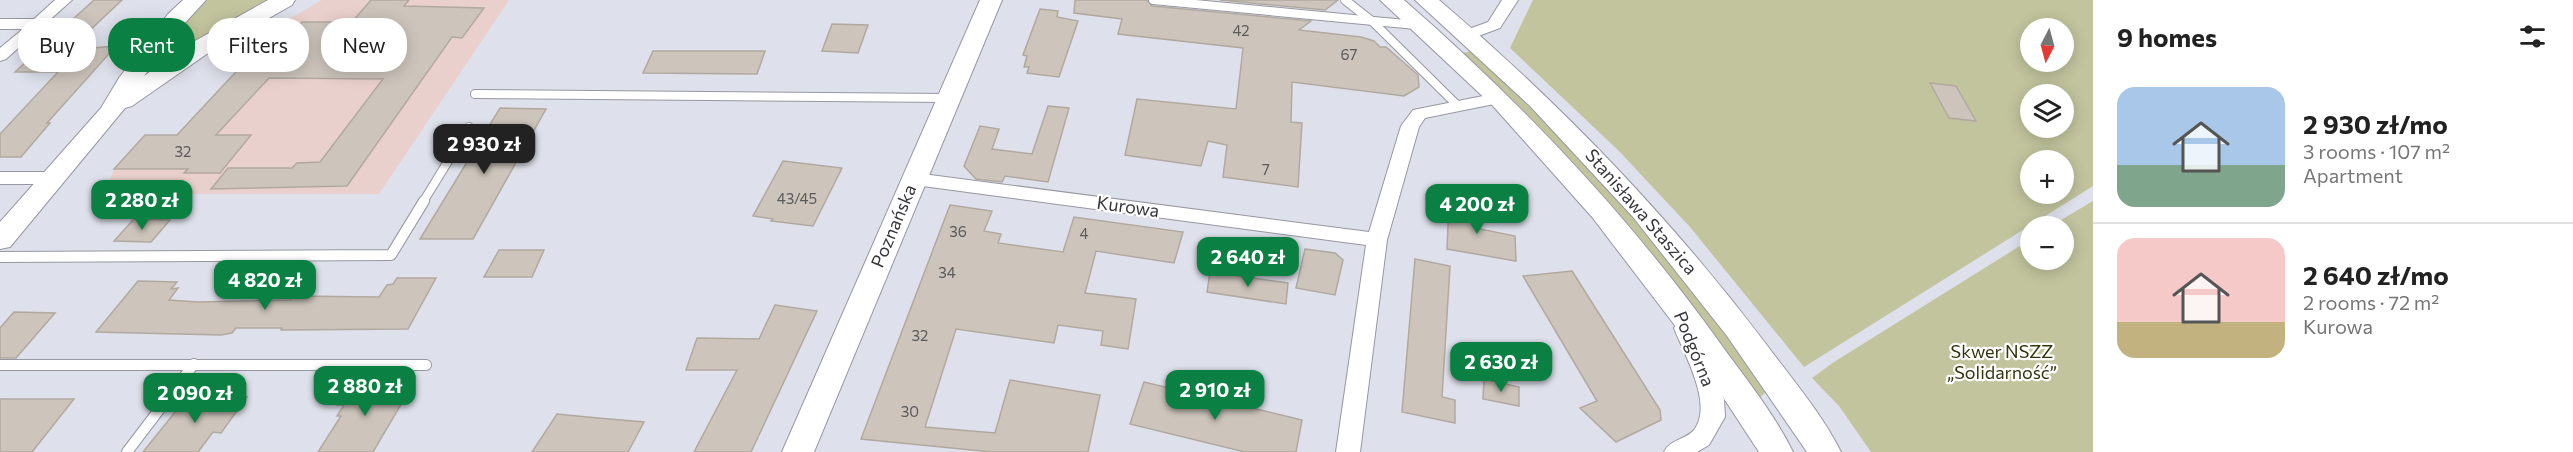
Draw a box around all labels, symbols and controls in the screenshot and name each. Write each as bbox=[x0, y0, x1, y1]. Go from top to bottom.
chip: Buy bbox=[18, 18, 96, 72]
chip: Rent bbox=[108, 18, 195, 72]
chip: Filters bbox=[207, 18, 309, 72]
chip: New bbox=[321, 18, 407, 72]
north arrow bbox=[2020, 18, 2074, 72]
map controls bbox=[2020, 18, 2074, 270]
icon: filters bbox=[2516, 20, 2549, 53]
house number: 42 bbox=[1232, 21, 1250, 39]
text: 9 homes bbox=[2117, 21, 2217, 52]
house number: 67 bbox=[1341, 45, 1358, 63]
button: layers bbox=[2020, 84, 2074, 138]
text: 2 930 zł/mo bbox=[2303, 108, 2448, 139]
icon: home bbox=[2165, 111, 2237, 183]
pin: 2 930 zł bbox=[422, 124, 546, 175]
text: 2 930 zł bbox=[447, 131, 521, 155]
text: 3 rooms · 107 m² bbox=[2303, 139, 2450, 163]
house number: 32 bbox=[175, 142, 191, 160]
street label: Stanisława Staszica bbox=[1581, 144, 1702, 279]
button: + bbox=[2020, 150, 2074, 204]
house number: 7 bbox=[1262, 160, 1270, 178]
text: Apartment bbox=[2303, 163, 2403, 187]
pin: 2 280 zł bbox=[80, 180, 204, 231]
street label: Poznańska bbox=[866, 181, 920, 270]
pin: 4 200 zł bbox=[1415, 184, 1539, 235]
text: 2 280 zł bbox=[105, 187, 179, 211]
house number: 43/45 bbox=[777, 189, 817, 207]
street label: Kurowa bbox=[1095, 191, 1161, 221]
text: 4 200 zł bbox=[1439, 191, 1515, 215]
button: − bbox=[2020, 216, 2074, 270]
house number: 36 bbox=[949, 222, 967, 240]
house number: 4 bbox=[1080, 224, 1089, 242]
pin: 2 640 zł bbox=[1186, 237, 1310, 288]
text: 2 640 zł bbox=[1211, 244, 1285, 268]
text: 2 640 zł/mo bbox=[2303, 259, 2449, 290]
pin: 4 820 zł bbox=[203, 260, 327, 311]
icon: home bbox=[2165, 262, 2237, 334]
house number: 34 bbox=[938, 263, 956, 281]
text: 4 820 zł bbox=[228, 267, 302, 291]
text: 2 rooms · 72 m² bbox=[2303, 290, 2439, 314]
street label: Podgórna bbox=[1670, 308, 1720, 390]
text: Kurowa bbox=[2303, 314, 2373, 338]
house number: 32 bbox=[912, 326, 928, 344]
park label: Skwer NSZZ „Solidarność” bbox=[1947, 340, 2057, 383]
pin: 2 630 zł bbox=[1439, 342, 1563, 393]
text: 2 630 zł bbox=[1464, 349, 1538, 373]
pin: 2 880 zł bbox=[303, 366, 427, 417]
pin: 2 910 zł bbox=[1153, 370, 1277, 421]
pin: 2 090 zł bbox=[133, 373, 257, 424]
text: 2 880 zł bbox=[328, 373, 402, 397]
text: 2 910 zł bbox=[1179, 377, 1251, 401]
text: 2 090 zł bbox=[157, 380, 233, 404]
house number: 30 bbox=[901, 402, 919, 420]

